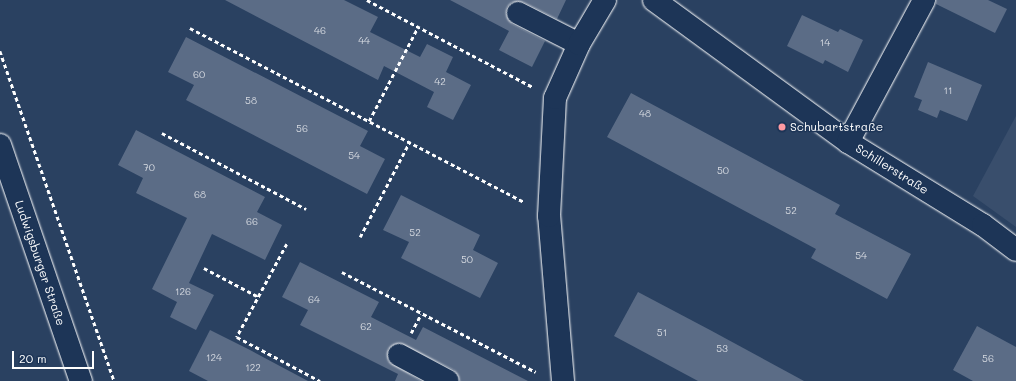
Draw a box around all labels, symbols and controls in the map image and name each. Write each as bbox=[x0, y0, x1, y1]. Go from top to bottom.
house number: 46 bbox=[314, 25, 326, 37]
house number: 44 bbox=[358, 35, 370, 47]
house number: 14 bbox=[820, 37, 830, 49]
house number: 60 bbox=[193, 69, 205, 81]
house number: 42 bbox=[434, 76, 446, 88]
house number: 11 bbox=[944, 85, 952, 97]
house number: 58 bbox=[245, 95, 257, 107]
house number: 48 bbox=[639, 108, 651, 120]
place label: Schubartstraße bbox=[790, 120, 883, 134]
marker: Schubartstraße bbox=[777, 122, 787, 132]
house number: 56 bbox=[296, 123, 308, 135]
street label: Schillerstraße bbox=[853, 141, 931, 197]
house number: 54 bbox=[348, 150, 360, 162]
house number: 70 bbox=[143, 162, 155, 174]
house number: 50 bbox=[717, 165, 729, 177]
house number: 68 bbox=[194, 189, 206, 201]
street label: Ludwigsburger Straße bbox=[12, 199, 68, 327]
house number: 52 bbox=[785, 205, 797, 217]
house number: 66 bbox=[246, 216, 258, 228]
house number: 52 bbox=[409, 227, 421, 239]
house number: 54 bbox=[855, 250, 867, 262]
house number: 50 bbox=[461, 254, 473, 266]
house number: 126 bbox=[175, 286, 191, 298]
house number: 64 bbox=[308, 294, 320, 306]
house number: 62 bbox=[360, 321, 372, 333]
house number: 51 bbox=[657, 327, 667, 339]
scale bar bbox=[14, 343, 96, 369]
house number: 53 bbox=[716, 343, 728, 355]
text: 20 m bbox=[19, 350, 47, 366]
house number: 124 bbox=[206, 352, 222, 364]
house number: 56 bbox=[982, 353, 994, 365]
house number: 122 bbox=[245, 362, 261, 374]

